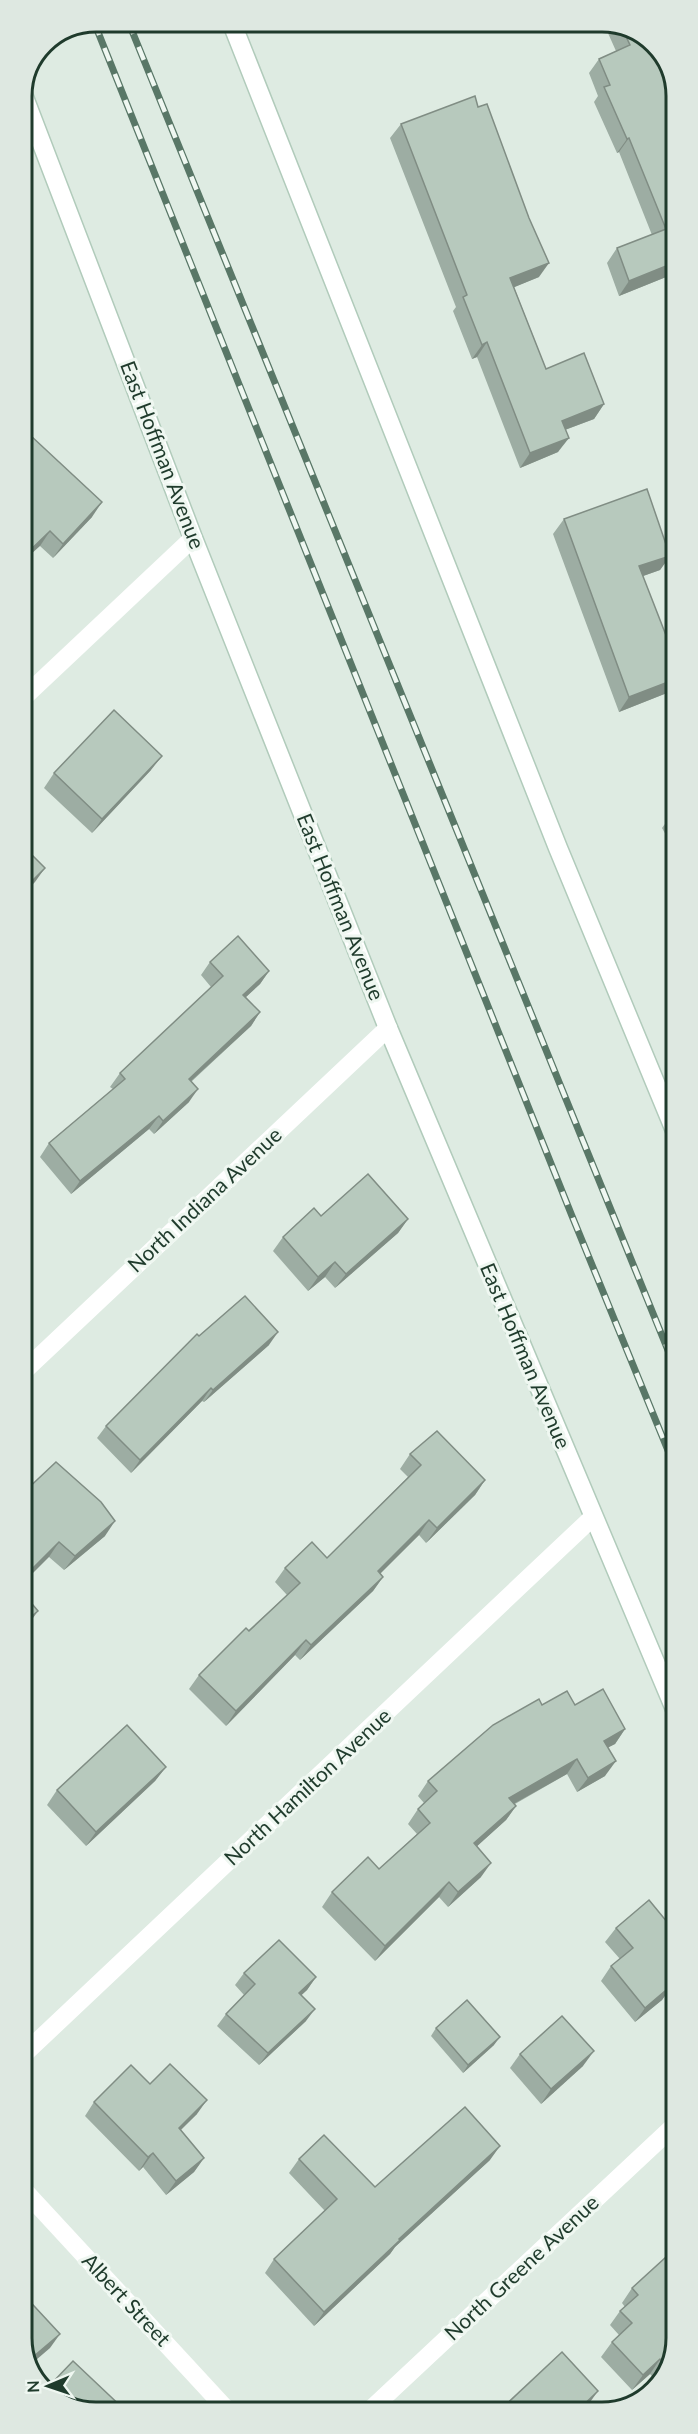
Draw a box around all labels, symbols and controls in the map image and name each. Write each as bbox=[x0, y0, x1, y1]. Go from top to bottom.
street label: East Hoffman Avenue bbox=[116, 357, 211, 552]
street label: East Hoffman Avenue bbox=[292, 809, 390, 1004]
street label: North Indiana Avenue bbox=[122, 1121, 286, 1277]
street label: East Hoffman Avenue bbox=[476, 1259, 577, 1452]
street label: North Hamilton Avenue bbox=[219, 1702, 395, 1870]
street label: North Greene Avenue bbox=[439, 2189, 603, 2345]
street label: Albert Street bbox=[78, 2247, 177, 2351]
north arrow bbox=[18, 2356, 78, 2416]
text: N bbox=[23, 2380, 42, 2393]

